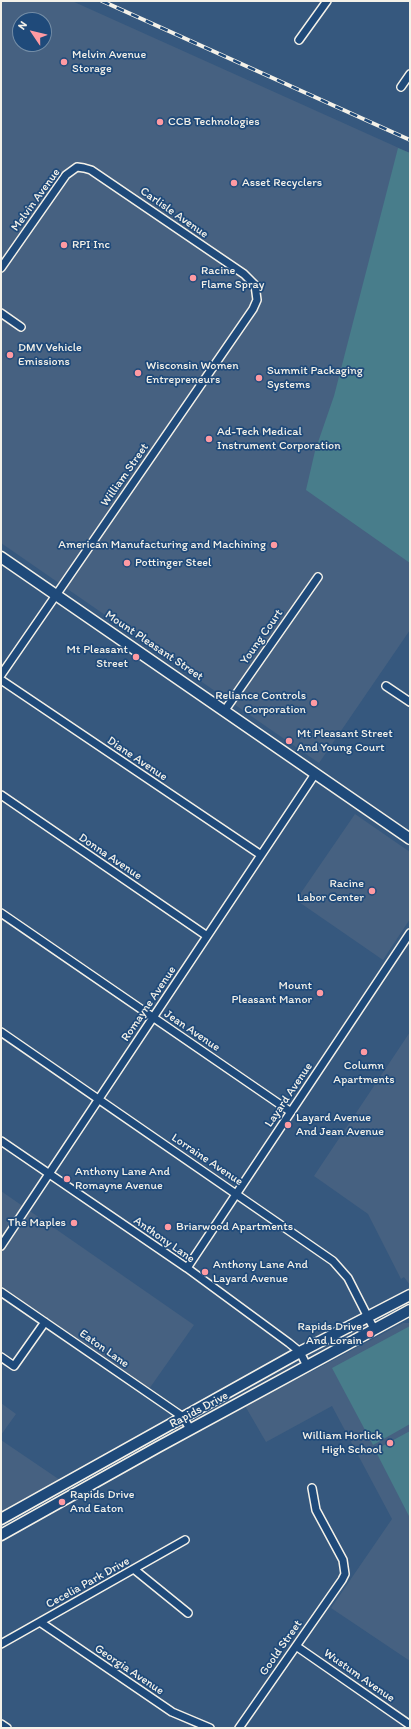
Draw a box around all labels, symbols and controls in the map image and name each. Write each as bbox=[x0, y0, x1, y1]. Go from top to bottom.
north arrow bbox=[12, 12, 52, 52]
text: N bbox=[15, 19, 30, 32]
place label: Melvin Avenue Storage bbox=[72, 48, 146, 76]
marker: Melvin Avenue Storage bbox=[59, 57, 69, 67]
place label: CCB Technologies bbox=[168, 115, 260, 129]
marker: CCB Technologies bbox=[155, 117, 165, 127]
street label: Melvin Avenue bbox=[8, 166, 64, 234]
place label: Asset Recyclers bbox=[242, 176, 322, 190]
marker: Asset Recyclers bbox=[229, 178, 239, 188]
street label: Carlisle Avenue bbox=[137, 184, 211, 242]
place label: RPI Inc bbox=[72, 238, 110, 252]
marker: RPI Inc bbox=[59, 240, 69, 250]
place label: Racine Flame Spray bbox=[201, 264, 264, 292]
marker: Racine Flame Spray bbox=[188, 273, 198, 283]
place label: DMV Vehicle Emissions bbox=[18, 341, 82, 369]
marker: DMV Vehicle Emissions bbox=[5, 350, 15, 360]
place label: Wisconsin Women Entrepreneurs bbox=[146, 359, 239, 387]
place label: Summit Packaging Systems bbox=[267, 364, 363, 392]
marker: Wisconsin Women Entrepreneurs bbox=[133, 368, 143, 378]
marker: Summit Packaging Systems bbox=[254, 373, 264, 383]
place label: Ad-Tech Medical Instrument Corporation bbox=[217, 425, 341, 453]
marker: Ad-Tech Medical Instrument Corporation bbox=[204, 434, 214, 444]
street label: William Street bbox=[98, 441, 152, 509]
place label: American Manufacturing and Machining bbox=[58, 538, 266, 552]
marker: American Manufacturing and Machining bbox=[269, 540, 279, 550]
place label: Pottinger Steel bbox=[135, 556, 211, 570]
marker: Pottinger Steel bbox=[122, 558, 132, 568]
street label: Young Court bbox=[238, 607, 286, 667]
street label: Mount Pleasant Street bbox=[102, 608, 206, 684]
place label: Mt Pleasant Street bbox=[67, 643, 128, 671]
marker: Mt Pleasant Street bbox=[131, 652, 141, 662]
place label: Reliance Controls Corporation bbox=[215, 689, 306, 717]
marker: Reliance Controls Corporation bbox=[309, 698, 319, 708]
place label: Mt Pleasant Street And Young Court bbox=[297, 727, 393, 755]
street label: Diane Avenue bbox=[104, 734, 170, 784]
marker: Mt Pleasant Street And Young Court bbox=[284, 736, 294, 746]
street label: Donna Avenue bbox=[76, 831, 144, 883]
place label: Racine Labor Center bbox=[297, 877, 364, 905]
marker: Racine Labor Center bbox=[367, 886, 377, 896]
street label: Romayne Avenue bbox=[118, 964, 180, 1044]
place label: Mount Pleasant Manor bbox=[231, 979, 312, 1007]
marker: Mount Pleasant Manor bbox=[315, 988, 325, 998]
street label: Jean Avenue bbox=[161, 1007, 223, 1055]
marker: Column Apartments bbox=[359, 1047, 369, 1057]
place label: Column Apartments bbox=[333, 1059, 395, 1087]
street label: Layard Avenue bbox=[262, 1060, 316, 1130]
place label: Layard Avenue And Jean Avenue bbox=[296, 1111, 384, 1139]
marker: Layard Avenue And Jean Avenue bbox=[283, 1120, 293, 1130]
street label: Lorraine Avenue bbox=[168, 1131, 246, 1189]
place label: Anthony Lane And Romayne Avenue bbox=[75, 1165, 170, 1193]
marker: Anthony Lane And Romayne Avenue bbox=[62, 1174, 72, 1184]
street label: Anthony Lane bbox=[131, 1214, 197, 1266]
place label: The Maples bbox=[8, 1216, 66, 1230]
marker: The Maples bbox=[69, 1218, 79, 1228]
place label: Briarwood Apartments bbox=[176, 1220, 293, 1234]
marker: Briarwood Apartments bbox=[163, 1222, 173, 1232]
place label: Anthony Lane And Layard Avenue bbox=[213, 1258, 308, 1286]
marker: Anthony Lane And Layard Avenue bbox=[200, 1267, 210, 1277]
place label: Rapids Drive And Lorain bbox=[298, 1320, 362, 1348]
street label: Eaton Lane bbox=[76, 1327, 132, 1371]
marker: Rapids Drive And Lorain bbox=[365, 1329, 375, 1339]
street label: Rapids Drive bbox=[167, 1389, 231, 1431]
place label: William Horlick High School bbox=[302, 1429, 382, 1457]
marker: William Horlick High School bbox=[385, 1438, 395, 1448]
place label: Rapids Drive And Eaton bbox=[70, 1488, 134, 1516]
marker: Rapids Drive And Eaton bbox=[57, 1497, 67, 1507]
street label: Cecelia Park Drive bbox=[44, 1554, 132, 1612]
street label: Goold Street bbox=[257, 1617, 305, 1679]
street label: Georgia Avenue bbox=[92, 1642, 166, 1698]
street label: Wustum Avenue bbox=[321, 1646, 397, 1706]

